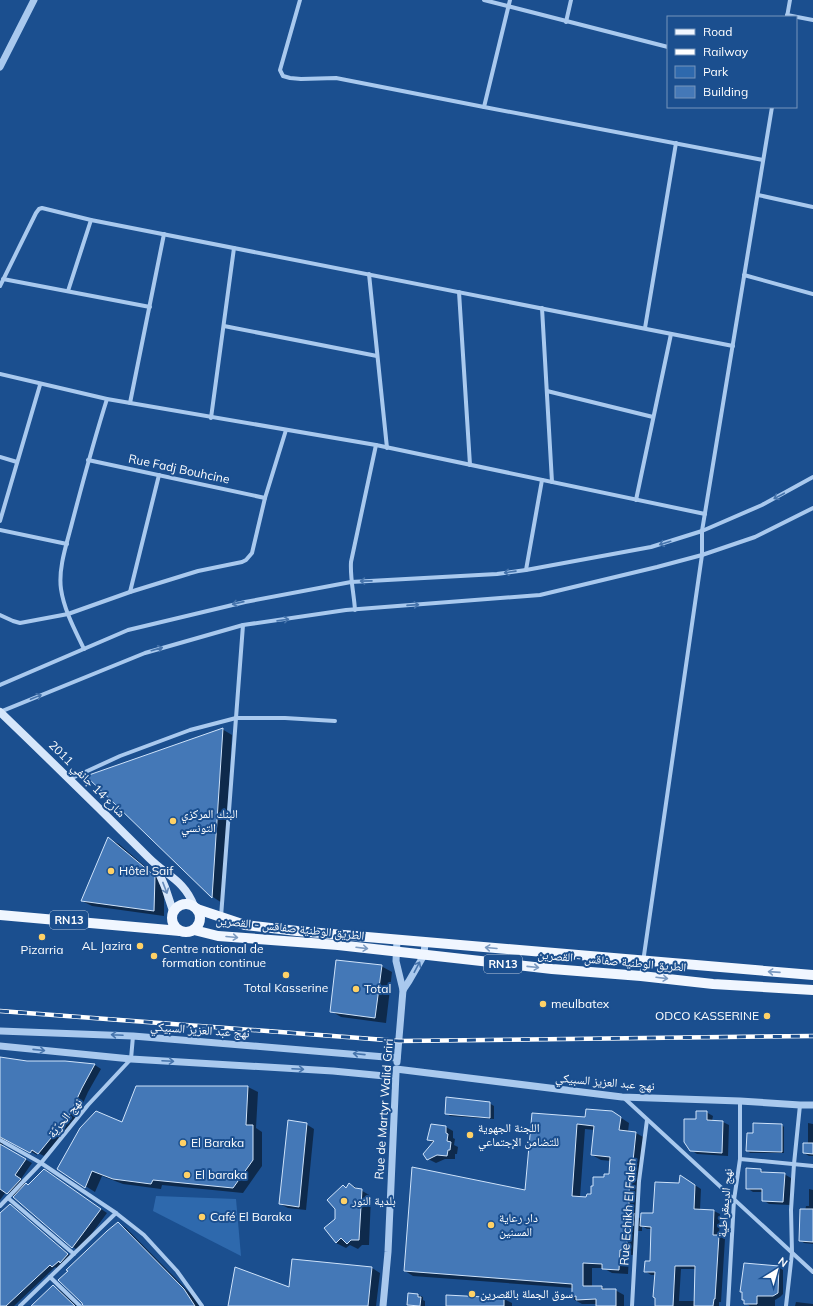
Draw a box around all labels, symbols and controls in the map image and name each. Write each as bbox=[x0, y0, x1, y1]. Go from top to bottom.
legend bbox=[667, 16, 797, 108]
text: Road bbox=[703, 24, 732, 39]
text: Railway bbox=[703, 44, 749, 59]
text: Park bbox=[703, 64, 729, 79]
text: Building bbox=[703, 84, 748, 99]
street label: Rue Fadj Bouhcine bbox=[127, 450, 231, 487]
one-way arrow bbox=[773, 493, 785, 500]
one-way arrow bbox=[659, 540, 672, 547]
one-way arrow bbox=[504, 568, 517, 576]
one-way arrow bbox=[360, 577, 373, 585]
one-way arrow bbox=[232, 600, 245, 608]
one-way arrow bbox=[406, 602, 419, 609]
one-way arrow bbox=[277, 615, 290, 623]
one-way arrow bbox=[150, 645, 163, 652]
one-way arrow bbox=[30, 693, 42, 700]
street label: شارع 14 جانفي 2011 bbox=[44, 737, 129, 822]
place label: البنك المركزي التونسي bbox=[181, 806, 238, 838]
marker: البنك المركزي التونسي bbox=[168, 816, 178, 826]
place label: Hôtel Saif bbox=[119, 863, 174, 878]
marker: Hôtel Saif bbox=[106, 866, 116, 876]
one-way arrow bbox=[162, 881, 170, 893]
road number: RN13 bbox=[50, 911, 88, 929]
street label: الطريق الوطنية صفاقس - القصرين bbox=[215, 912, 365, 943]
marker: Pizarria bbox=[37, 932, 47, 942]
one-way arrow bbox=[225, 933, 238, 940]
place label: AL Jazira bbox=[82, 938, 132, 953]
marker: AL Jazira bbox=[135, 941, 145, 951]
place label: Centre national de formation continue bbox=[162, 941, 266, 970]
place label: Pizarria bbox=[21, 942, 63, 957]
one-way arrow bbox=[355, 944, 368, 952]
one-way arrow bbox=[485, 945, 498, 952]
street label: الطريق الوطنية صفاقس - القصرين bbox=[537, 947, 687, 975]
marker: Centre national de formation continue bbox=[149, 951, 159, 961]
road number: RN13 bbox=[484, 955, 522, 973]
one-way arrow bbox=[414, 962, 421, 974]
one-way arrow bbox=[526, 963, 539, 971]
one-way arrow bbox=[768, 968, 781, 976]
marker: Total Kasserine bbox=[281, 970, 291, 980]
one-way arrow bbox=[655, 975, 668, 982]
place label: Total Kasserine bbox=[244, 980, 328, 995]
place label: Total bbox=[364, 981, 391, 996]
marker: Total bbox=[351, 984, 361, 994]
place label: meulbatex bbox=[551, 996, 610, 1011]
marker: meulbatex bbox=[538, 999, 548, 1009]
place label: ODCO KASSERINE bbox=[655, 1008, 759, 1023]
marker: ODCO KASSERINE bbox=[762, 1011, 772, 1021]
street label: نهج عبد العزيز السبيكي bbox=[150, 1019, 250, 1043]
one-way arrow bbox=[111, 1032, 124, 1039]
street label: Rue de Martyr Walid Griri bbox=[371, 1038, 396, 1180]
one-way arrow bbox=[32, 1046, 45, 1053]
one-way arrow bbox=[352, 1051, 365, 1058]
one-way arrow bbox=[161, 1057, 174, 1065]
one-way arrow bbox=[291, 1065, 304, 1073]
street label: نهج عبد العزيز السبيكي bbox=[555, 1070, 655, 1096]
street label: نهج الحرّيّة bbox=[44, 1095, 85, 1141]
place label: اللجنة الجهوية للتضامن الإجتماعي bbox=[478, 1120, 559, 1152]
marker: اللجنة الجهوية للتضامن الإجتماعي bbox=[465, 1130, 475, 1140]
place label: El Baraka bbox=[191, 1135, 244, 1150]
marker: El Baraka bbox=[178, 1138, 188, 1148]
street label: Rue Echikh El Faleh bbox=[616, 1158, 639, 1266]
place label: El baraka bbox=[195, 1167, 247, 1182]
street label: نهج الديمقراطية bbox=[714, 1168, 735, 1238]
marker: El baraka bbox=[182, 1170, 192, 1180]
place label: بلدية النور bbox=[351, 1193, 396, 1208]
marker: بلدية النور bbox=[339, 1196, 349, 1206]
place label: Café El Baraka bbox=[210, 1209, 292, 1224]
place label: دار رعاية المسنين bbox=[499, 1210, 538, 1239]
marker: Café El Baraka bbox=[197, 1212, 207, 1222]
marker: دار رعاية المسنين bbox=[486, 1220, 496, 1230]
north arrow bbox=[757, 1250, 797, 1290]
text: N bbox=[775, 1254, 791, 1270]
place label: سوق الجملة بالقصرين bbox=[480, 1286, 573, 1301]
marker: سوق الجملة بالقصرين bbox=[467, 1289, 477, 1299]

